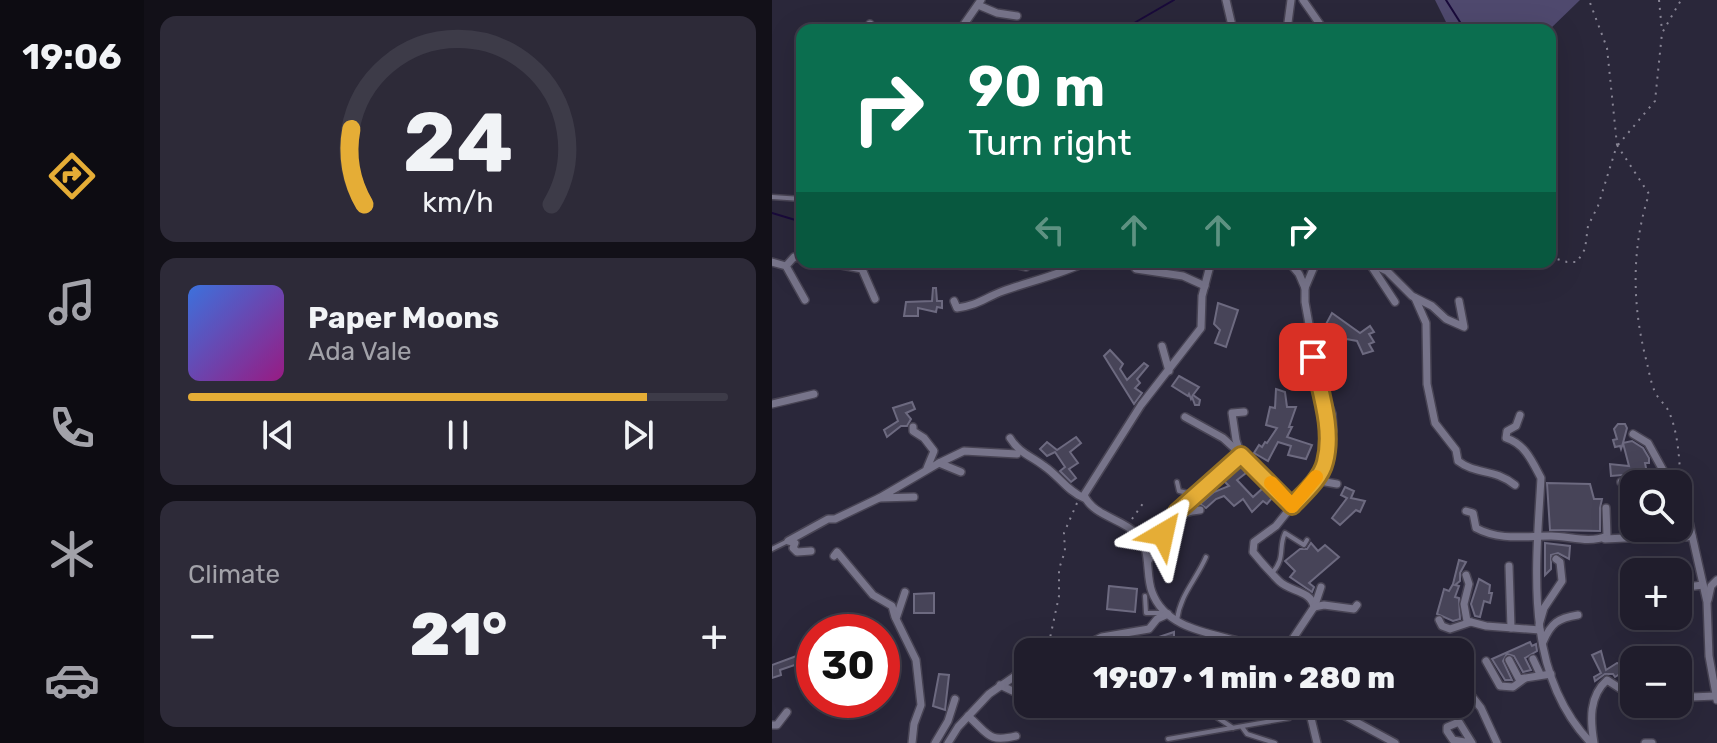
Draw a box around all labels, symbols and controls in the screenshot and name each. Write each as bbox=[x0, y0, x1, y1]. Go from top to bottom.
text: 19:06 bbox=[22, 35, 122, 78]
text: 90 m bbox=[968, 54, 1105, 120]
icon: right bbox=[836, 56, 940, 160]
text: 24 bbox=[403, 93, 513, 192]
text: Turn right bbox=[968, 121, 1132, 164]
icon: directions bbox=[44, 148, 100, 204]
text: km/h bbox=[422, 185, 494, 219]
icon: left bbox=[1028, 208, 1072, 252]
icon: ahead bbox=[1112, 208, 1156, 252]
icon: ahead bbox=[1196, 208, 1240, 252]
icon: right bbox=[1280, 208, 1324, 252]
icon: music bbox=[44, 274, 100, 330]
text: Paper Moons bbox=[308, 300, 499, 336]
pin bbox=[1279, 323, 1347, 391]
icon: arrive bbox=[1291, 335, 1335, 379]
text: Ada Vale bbox=[308, 336, 412, 367]
icon: phone bbox=[44, 400, 100, 456]
icon: previous bbox=[256, 413, 300, 457]
icon: pause bbox=[436, 413, 480, 457]
icon: next bbox=[616, 413, 660, 457]
map controls bbox=[1620, 470, 1692, 718]
button: search bbox=[1620, 470, 1692, 542]
position arrow bbox=[1121, 492, 1205, 576]
icon: climate bbox=[44, 526, 100, 582]
button: + bbox=[1620, 558, 1692, 630]
text: Climate bbox=[188, 559, 280, 590]
text: 21° bbox=[410, 599, 507, 670]
text: − bbox=[188, 609, 217, 661]
text: + bbox=[701, 609, 728, 661]
speed limit sign: 30 bbox=[796, 614, 900, 718]
button: − bbox=[1620, 646, 1692, 718]
icon: car bbox=[44, 652, 100, 708]
text: 19:07 · 1 min · 280 m bbox=[1093, 660, 1395, 696]

